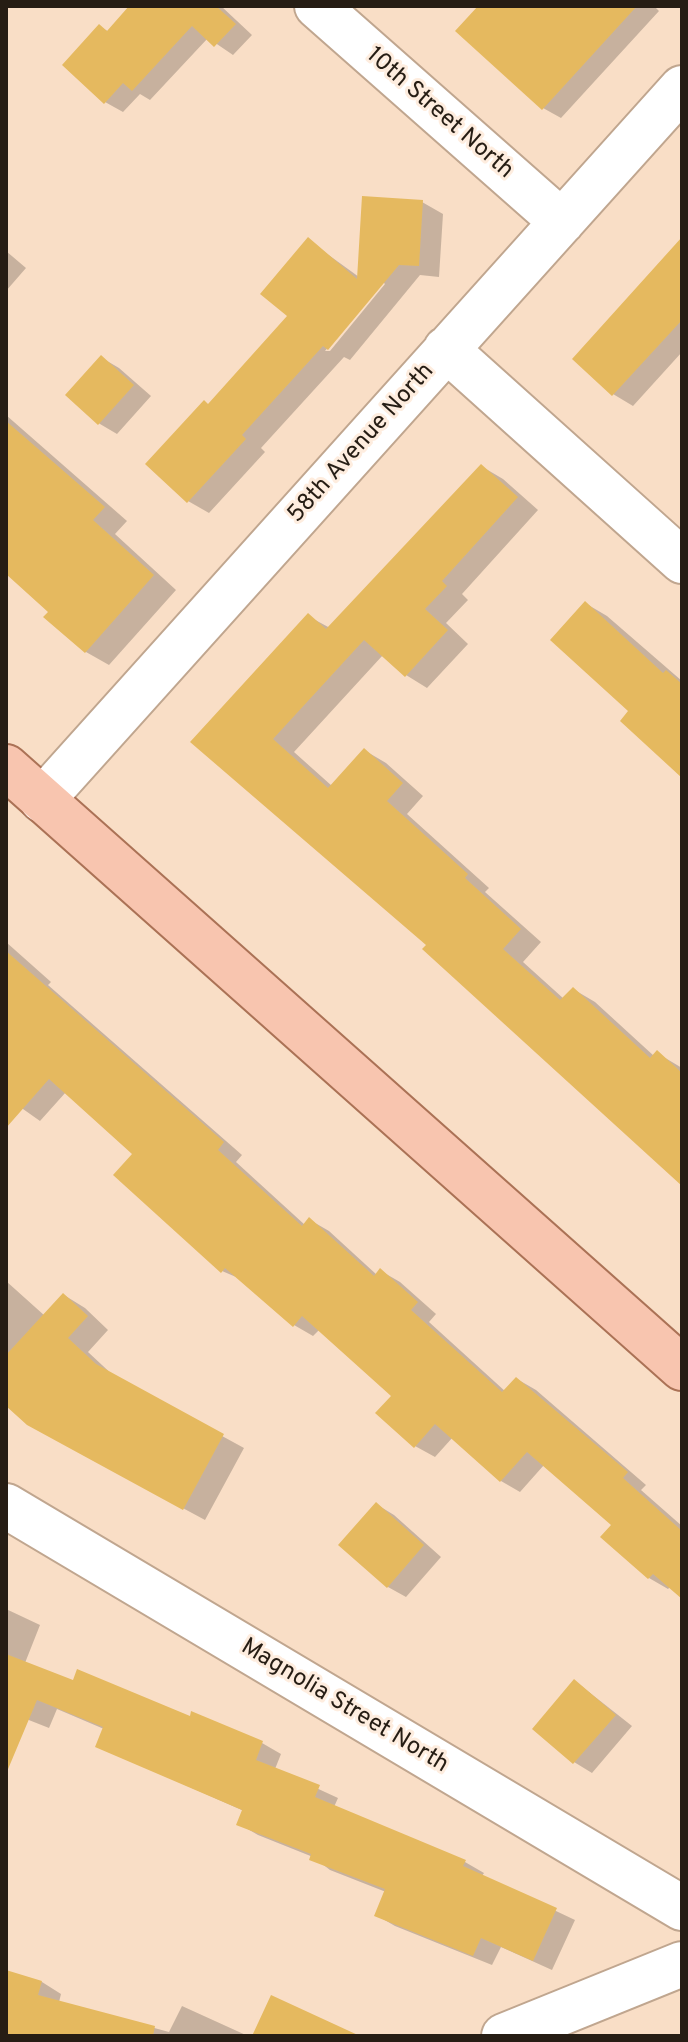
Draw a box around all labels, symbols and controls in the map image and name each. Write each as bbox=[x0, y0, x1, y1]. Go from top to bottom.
street label: 10th Street North bbox=[359, 42, 519, 186]
street label: 58th Avenue North bbox=[283, 358, 441, 530]
street label: Magnolia Street North bbox=[235, 1634, 453, 1780]

